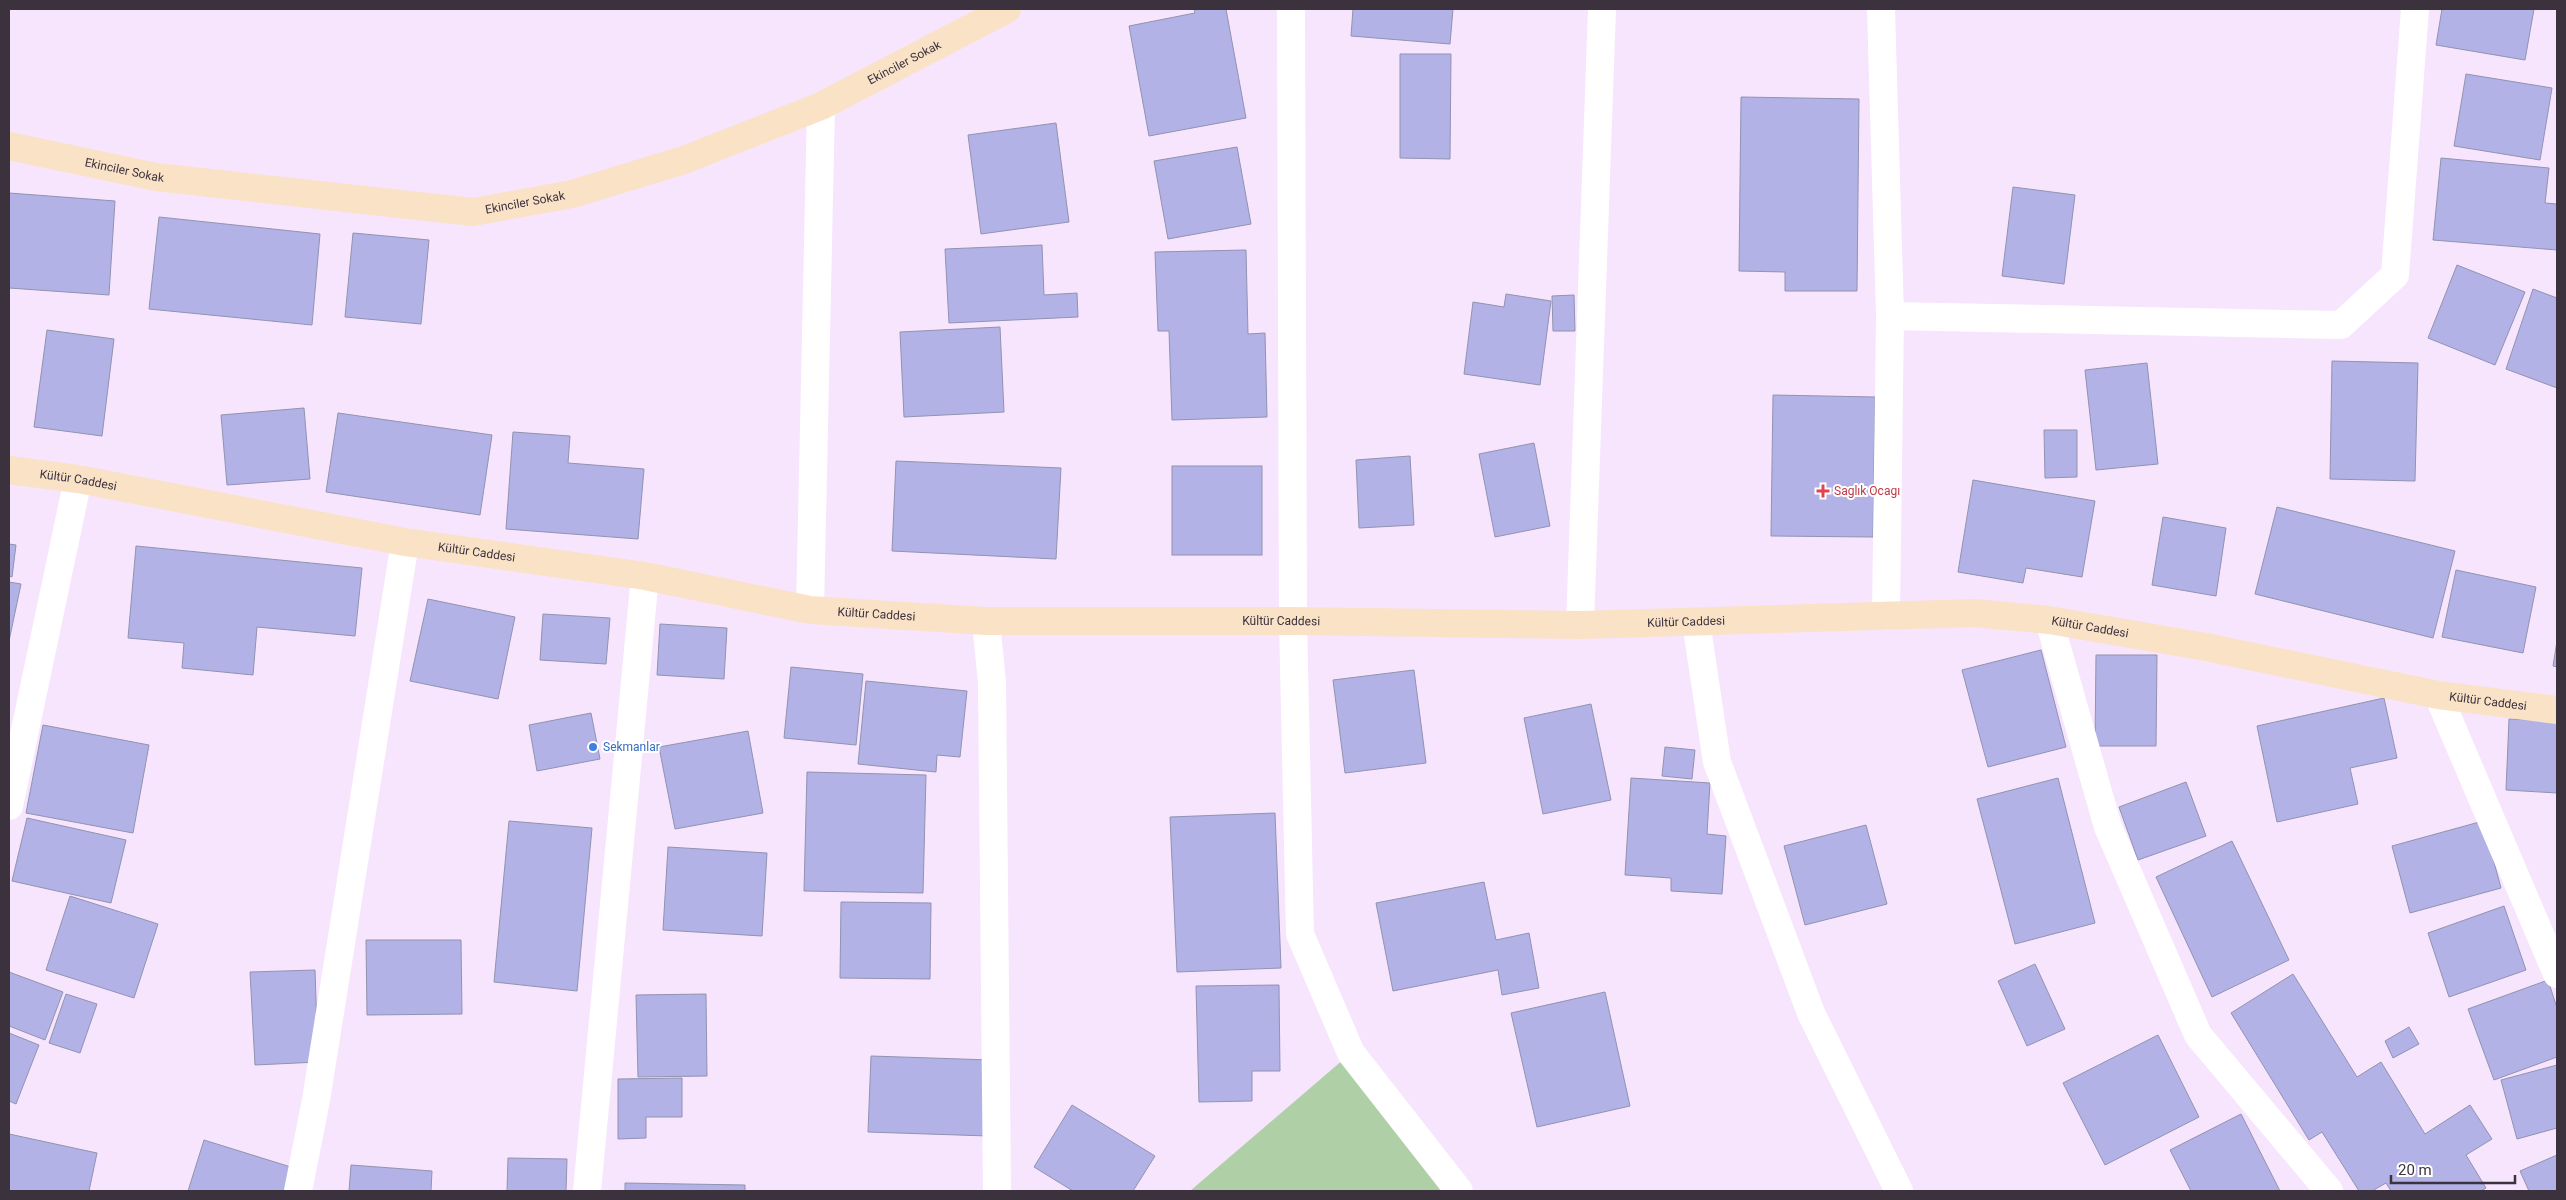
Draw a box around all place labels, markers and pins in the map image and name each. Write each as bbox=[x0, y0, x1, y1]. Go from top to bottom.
marker: Saglık Ocagı bbox=[1816, 484, 1830, 498]
place label: Saglık Ocagı bbox=[1834, 484, 1900, 498]
place label: Sekmanlar bbox=[603, 740, 660, 754]
marker: Sekmanlar bbox=[587, 741, 599, 753]

